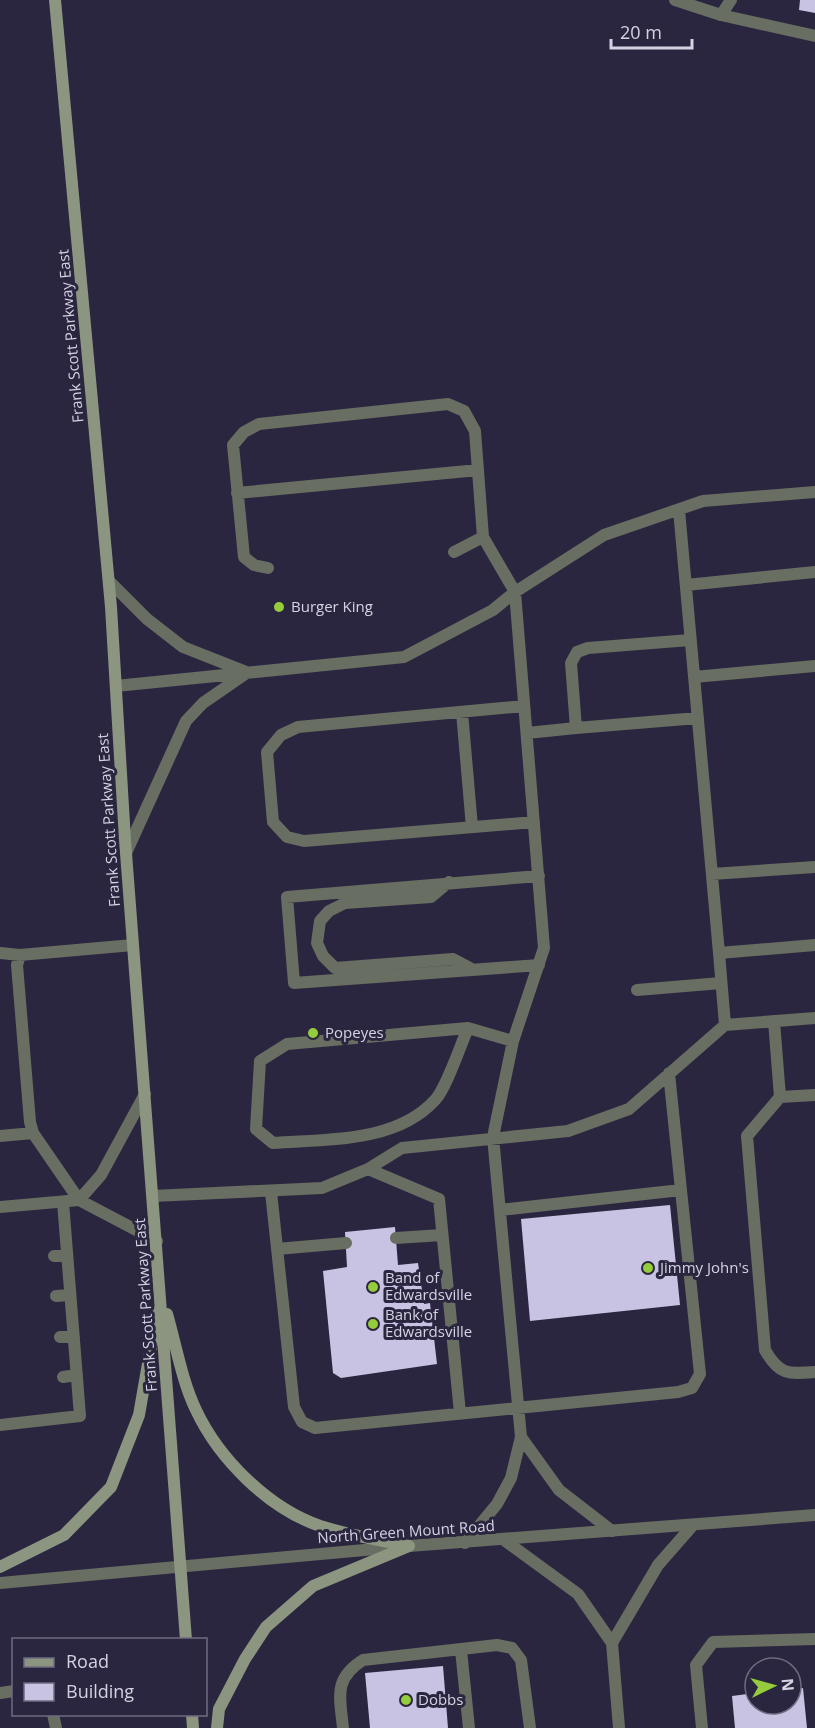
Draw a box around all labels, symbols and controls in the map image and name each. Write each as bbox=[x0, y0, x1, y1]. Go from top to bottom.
scale bar bbox=[611, 12, 692, 50]
text: 20 m bbox=[620, 20, 662, 44]
street label: Frank Scott Parkway East bbox=[52, 248, 88, 424]
place label: Burger King bbox=[291, 596, 373, 616]
marker: Burger King bbox=[272, 600, 286, 614]
street label: Frank Scott Parkway East bbox=[92, 733, 124, 908]
place label: Popeyes bbox=[325, 1022, 384, 1042]
marker: Popeyes bbox=[306, 1026, 320, 1040]
street label: Frank Scott Parkway East bbox=[129, 1218, 161, 1393]
place label: Jimmy John's bbox=[658, 1257, 749, 1277]
marker: Jimmy John's bbox=[641, 1261, 655, 1275]
place label: Band of Edwardsville bbox=[385, 1267, 472, 1304]
marker: Band of Edwardsville bbox=[366, 1280, 380, 1294]
place label: Bank of Edwardsville bbox=[385, 1304, 472, 1341]
marker: Bank of Edwardsville bbox=[366, 1317, 380, 1331]
street label: North Green Mount Road bbox=[317, 1515, 495, 1547]
legend bbox=[12, 1638, 207, 1716]
text: Road bbox=[66, 1649, 109, 1673]
north arrow bbox=[743, 1656, 803, 1716]
text: N bbox=[776, 1677, 799, 1692]
text: Building bbox=[66, 1679, 134, 1703]
place label: Dobbs bbox=[418, 1689, 463, 1709]
marker: Dobbs bbox=[399, 1693, 413, 1707]

